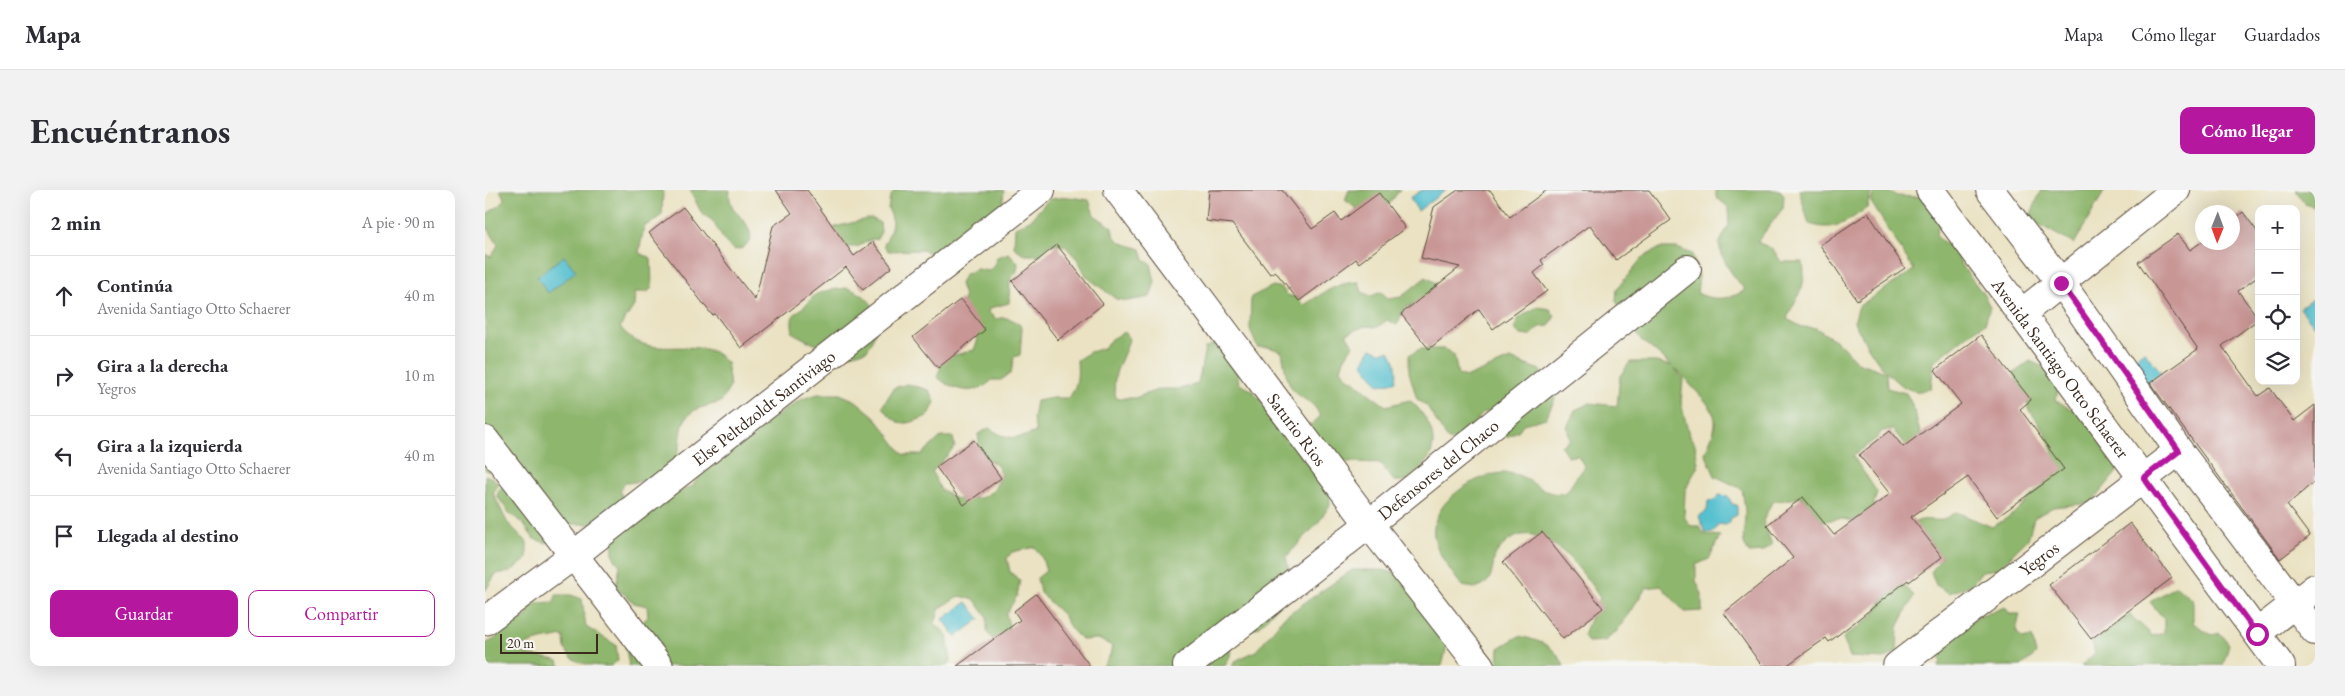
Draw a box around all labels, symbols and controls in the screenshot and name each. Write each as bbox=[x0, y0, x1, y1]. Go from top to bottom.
text: Mapa bbox=[25, 19, 81, 50]
text: Mapa bbox=[2064, 23, 2103, 46]
text: Cómo llegar bbox=[2131, 23, 2216, 46]
text: Guardados bbox=[2244, 23, 2320, 46]
button: Cómo llegar bbox=[2180, 107, 2315, 154]
text: Encuéntranos bbox=[30, 108, 230, 153]
north arrow bbox=[2195, 205, 2240, 250]
map controls bbox=[2255, 205, 2300, 385]
button: + bbox=[2255, 205, 2300, 250]
text: 2 min bbox=[50, 209, 101, 236]
text: A pie · 90 m bbox=[362, 212, 435, 233]
button: − bbox=[2255, 250, 2300, 295]
street label: Avenida Santiago Otto Schaerer bbox=[1987, 272, 2135, 462]
route end bbox=[2050, 272, 2073, 295]
text: Continúa bbox=[97, 273, 173, 298]
icon: ahead bbox=[50, 282, 78, 310]
text: 40 m bbox=[404, 285, 435, 306]
button: locate bbox=[2255, 295, 2300, 340]
text: Avenida Santiago Otto Schaerer bbox=[97, 298, 291, 319]
button: layers bbox=[2255, 340, 2300, 385]
street label: Else Peltdzoldt Santiviago bbox=[687, 344, 840, 470]
text: Gira a la derecha bbox=[97, 353, 228, 378]
icon: right bbox=[50, 362, 78, 390]
text: 10 m bbox=[404, 365, 435, 386]
text: Yegros bbox=[97, 378, 136, 399]
street label: Saturio Rios bbox=[1263, 388, 1333, 470]
street label: Defensores del Chaco bbox=[1373, 413, 1503, 524]
text: Gira a la izquierda bbox=[97, 433, 243, 458]
icon: left bbox=[50, 442, 78, 470]
text: 40 m bbox=[404, 445, 435, 466]
text: Avenida Santiago Otto Schaerer bbox=[97, 458, 291, 479]
icon: arrive bbox=[50, 522, 78, 550]
text: Llegada al destino bbox=[97, 523, 239, 548]
street label: Yegros bbox=[2014, 535, 2063, 581]
button: Guardar bbox=[50, 590, 238, 637]
button: Compartir bbox=[248, 590, 435, 637]
route start bbox=[2246, 623, 2269, 646]
scale bar bbox=[500, 631, 597, 654]
text: 20 m bbox=[507, 634, 534, 652]

